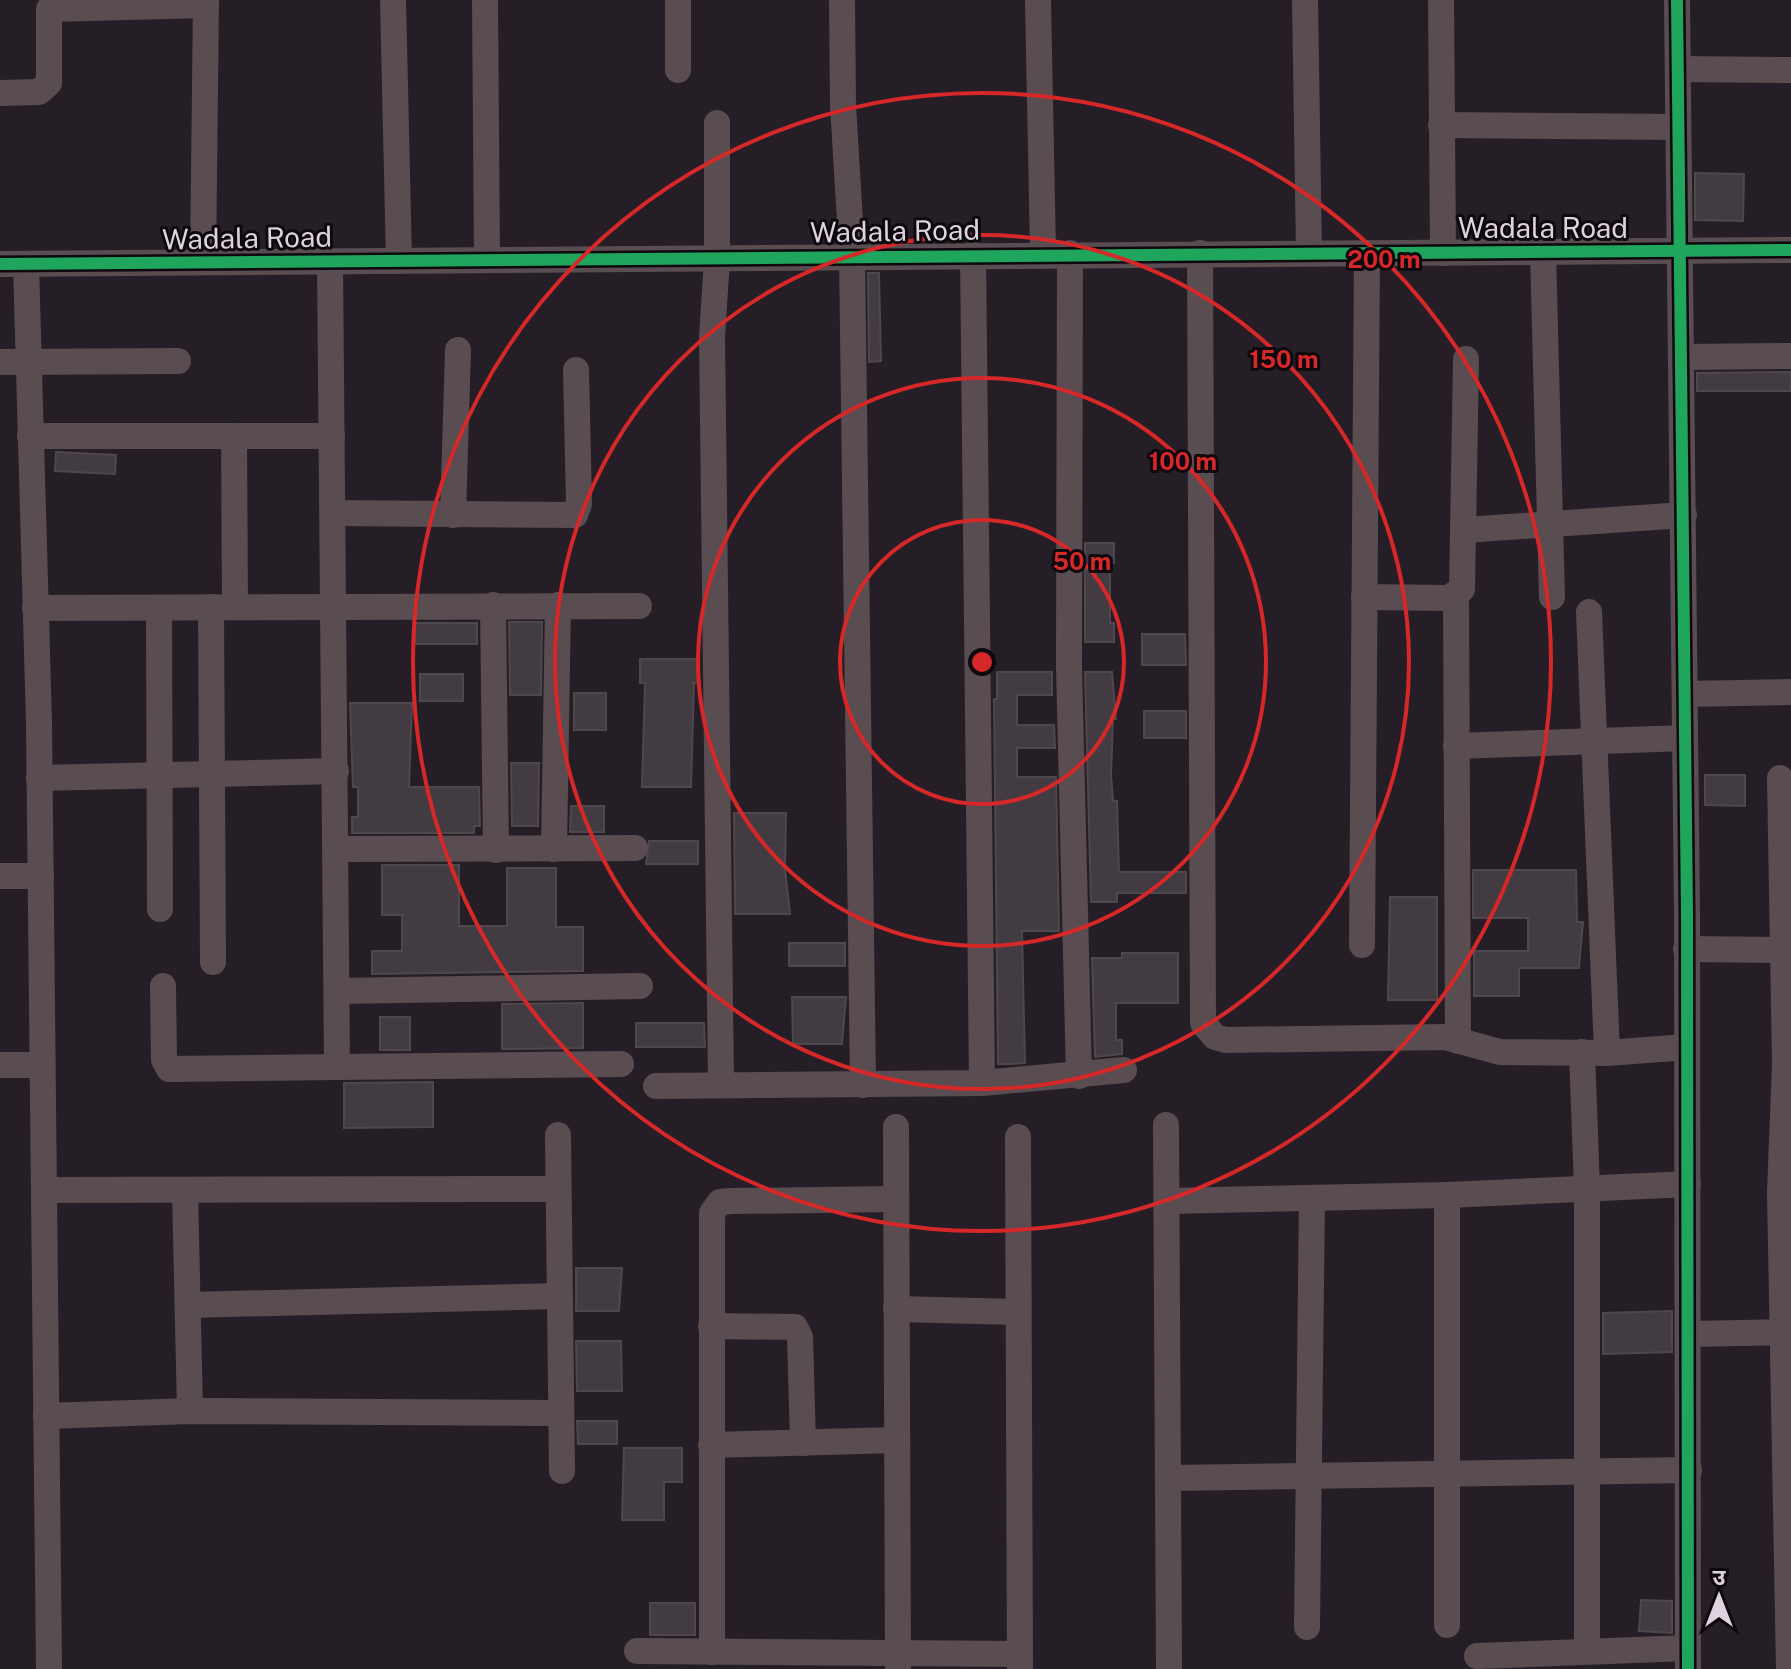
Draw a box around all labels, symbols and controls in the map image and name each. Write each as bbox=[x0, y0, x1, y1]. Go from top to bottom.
street label: Wadala Road bbox=[1458, 211, 1628, 244]
street label: Wadala Road bbox=[810, 213, 980, 248]
street label: Wadala Road bbox=[162, 220, 332, 255]
text: 200 m bbox=[1347, 245, 1421, 273]
text: 150 m bbox=[1250, 345, 1318, 373]
text: 100 m bbox=[1149, 447, 1217, 475]
text: 50 m bbox=[1053, 547, 1111, 575]
centre of rings bbox=[968, 648, 996, 676]
north arrow bbox=[1679, 1557, 1759, 1637]
text: उ bbox=[1713, 1564, 1727, 1590]

